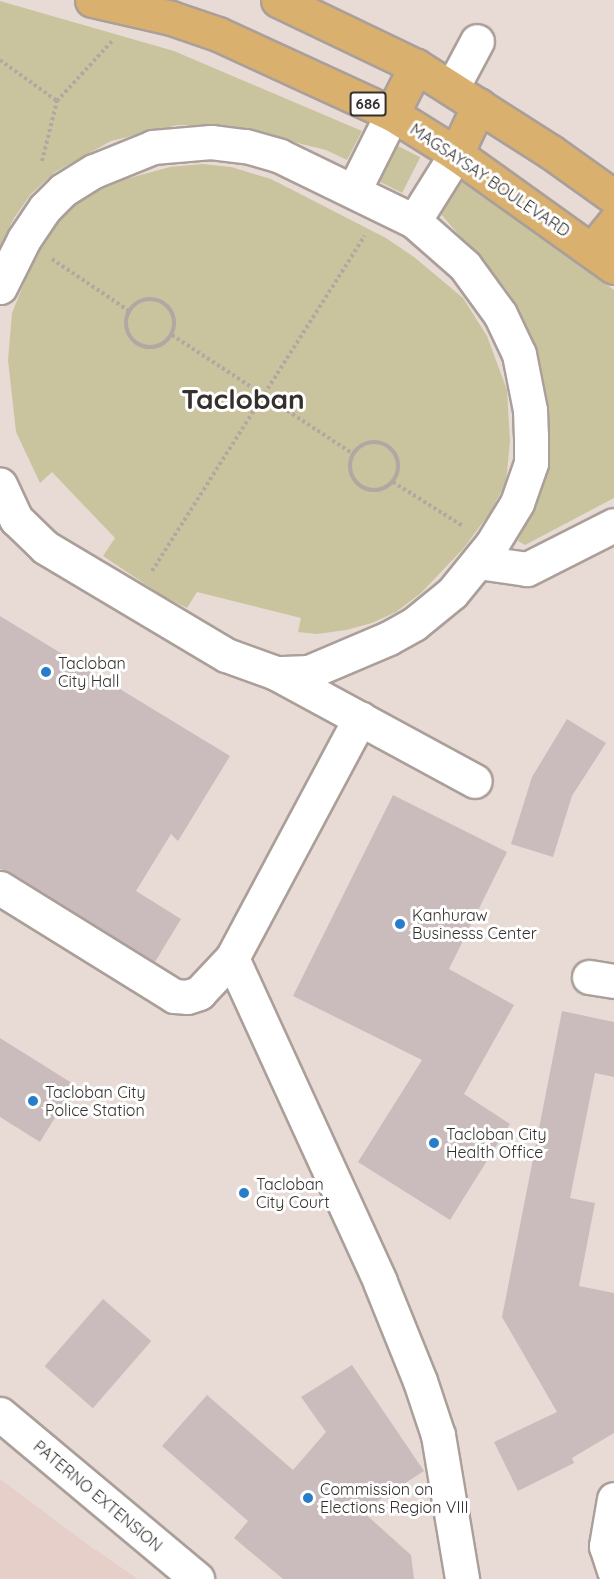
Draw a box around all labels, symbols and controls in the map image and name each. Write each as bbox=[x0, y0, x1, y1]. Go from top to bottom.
road number: 686 bbox=[348, 92, 388, 116]
street label: MAGSAYSAY BOULEVARD bbox=[407, 119, 573, 241]
district label: Tacloban bbox=[181, 382, 305, 416]
place label: Tacloban City Hall bbox=[58, 653, 126, 691]
marker: Tacloban City Hall bbox=[39, 665, 53, 679]
place label: Kanhuraw Businesss Center bbox=[412, 905, 537, 943]
marker: Kanhuraw Businesss Center bbox=[393, 917, 407, 931]
place label: Tacloban City Police Station bbox=[45, 1082, 146, 1120]
marker: Tacloban City Police Station bbox=[26, 1094, 40, 1108]
place label: Tacloban City Health Office bbox=[446, 1124, 547, 1162]
marker: Tacloban City Health Office bbox=[427, 1136, 441, 1150]
place label: Tacloban City Court bbox=[256, 1174, 330, 1212]
marker: Tacloban City Court bbox=[237, 1186, 251, 1200]
street label: PATERNO EXTENSION bbox=[30, 1436, 166, 1556]
place label: Commission on Elections Region VIII bbox=[320, 1479, 468, 1517]
marker: Commission on Elections Region VIII bbox=[301, 1491, 315, 1505]

